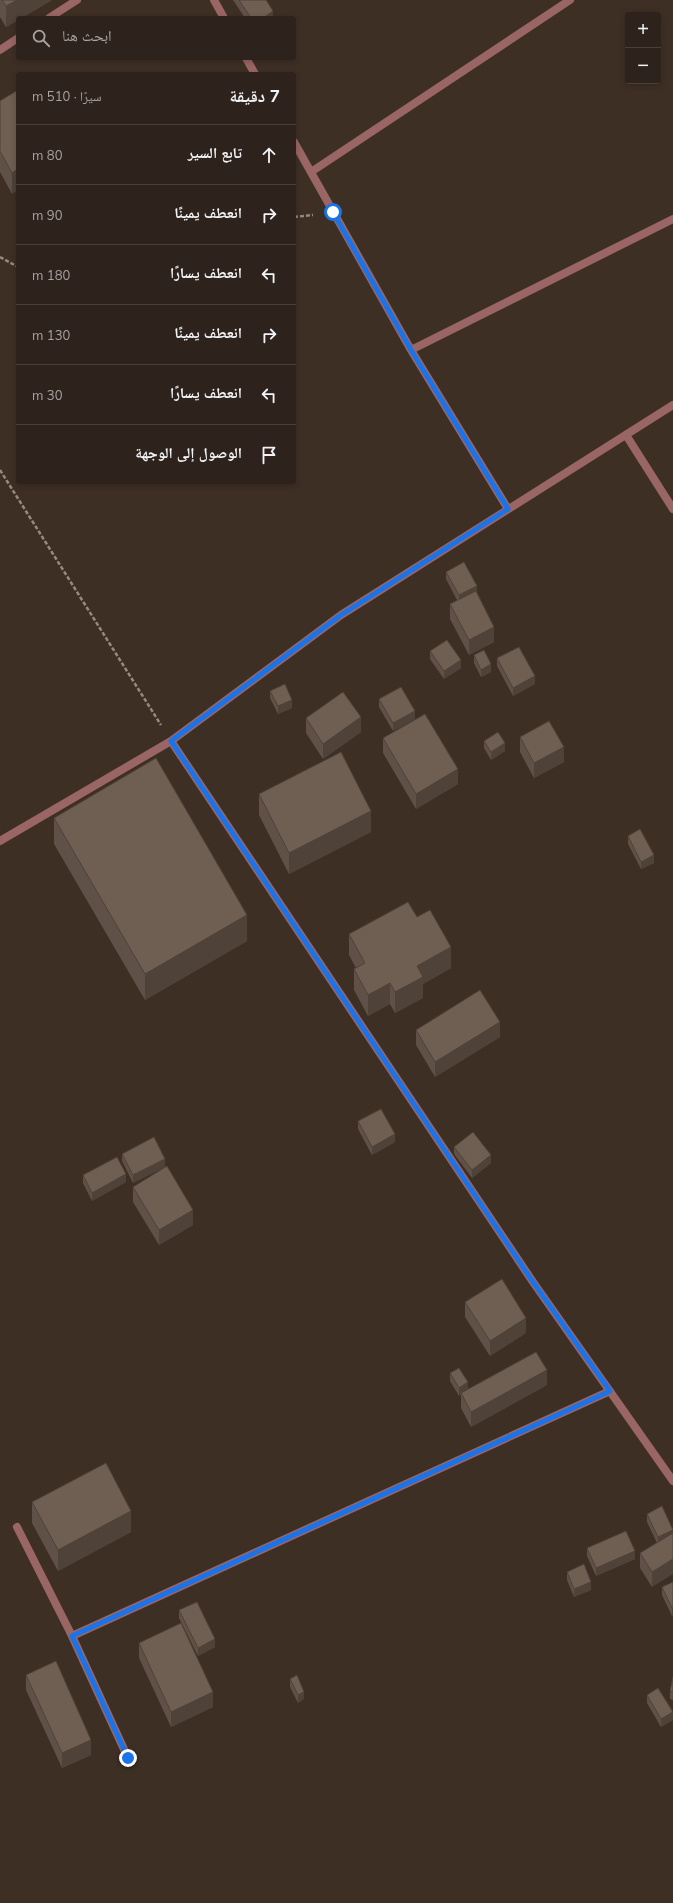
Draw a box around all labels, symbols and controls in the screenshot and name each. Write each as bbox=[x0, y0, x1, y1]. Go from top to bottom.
map controls bbox=[625, 12, 661, 84]
button: + bbox=[625, 12, 661, 48]
search box bbox=[16, 16, 296, 60]
text: ابحث هنا bbox=[62, 26, 112, 45]
icon: search bbox=[30, 27, 52, 49]
button: − bbox=[625, 48, 661, 84]
text: 7 دقيقة bbox=[229, 85, 280, 106]
text: سيرًا · 510 m bbox=[32, 88, 102, 104]
text: تابع السير bbox=[188, 143, 242, 162]
icon: ahead bbox=[258, 144, 280, 166]
text: 80 m bbox=[32, 147, 62, 163]
text: انعطف يمينًا bbox=[174, 203, 242, 222]
route start bbox=[324, 203, 342, 221]
icon: right bbox=[258, 204, 280, 226]
text: 90 m bbox=[32, 207, 62, 223]
text: انعطف يسارًا bbox=[170, 263, 242, 282]
icon: left bbox=[258, 264, 280, 286]
text: 180 m bbox=[32, 267, 70, 283]
text: انعطف يمينًا bbox=[174, 323, 242, 342]
icon: right bbox=[258, 324, 280, 346]
text: 130 m bbox=[32, 327, 70, 343]
text: انعطف يسارًا bbox=[170, 383, 242, 402]
icon: left bbox=[258, 384, 280, 406]
text: 30 m bbox=[32, 387, 62, 403]
text: الوصول إلى الوجهة bbox=[135, 443, 242, 462]
icon: arrive bbox=[258, 444, 280, 466]
route end bbox=[119, 1749, 137, 1767]

